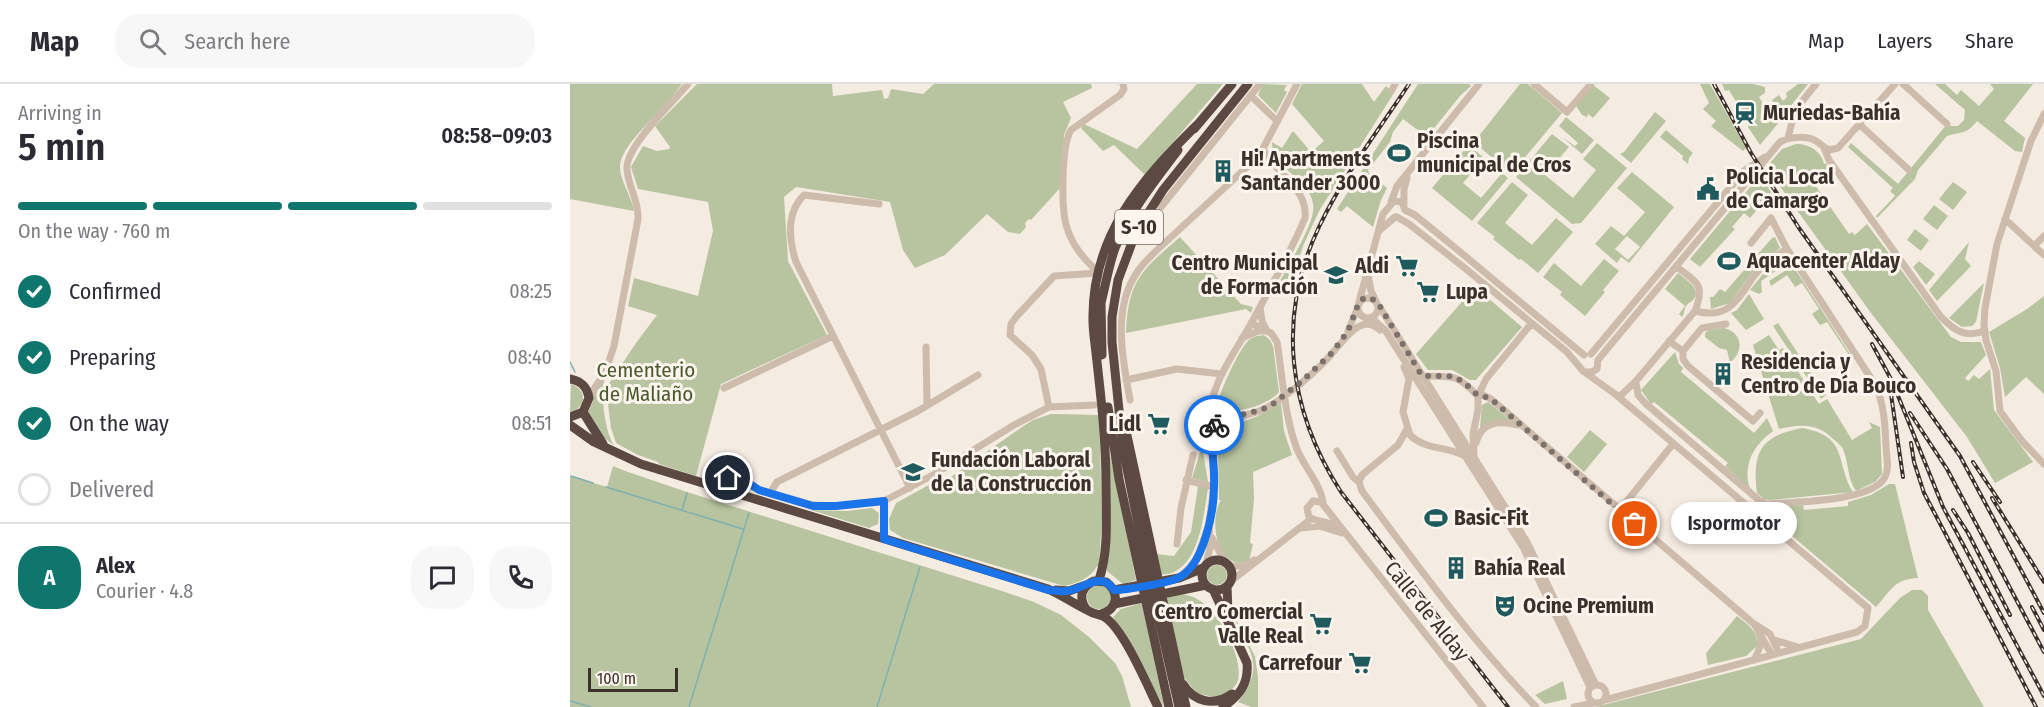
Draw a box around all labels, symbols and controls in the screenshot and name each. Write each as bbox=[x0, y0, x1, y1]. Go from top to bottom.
search box bbox=[115, 14, 535, 68]
text: Map bbox=[30, 25, 79, 58]
icon: search bbox=[136, 25, 169, 58]
text: Search here bbox=[184, 28, 290, 55]
text: Map bbox=[1808, 28, 1844, 54]
text: Layers bbox=[1877, 28, 1932, 54]
text: Share bbox=[1965, 28, 2014, 54]
station icon: Muriedas-Bahía bbox=[1732, 100, 1758, 126]
place label: Muriedas-Bahía bbox=[1763, 100, 1901, 126]
text: Arriving in bbox=[18, 101, 102, 125]
text: 08:58–09:03 bbox=[441, 122, 552, 149]
text: 5 min bbox=[18, 124, 106, 170]
place label: Piscina municipal de Cros bbox=[1417, 128, 1571, 178]
sports icon: Piscina municipal de Cros bbox=[1386, 140, 1412, 166]
place label: Hi! Apartments Santander 3000 bbox=[1241, 146, 1380, 196]
building icon: Hi! Apartments Santander 3000 bbox=[1210, 158, 1236, 184]
place label: Policia Local de Camargo bbox=[1726, 164, 1834, 214]
public building icon: Policia Local de Camargo bbox=[1695, 176, 1721, 202]
road number: S-10 bbox=[1115, 210, 1163, 244]
text: On the way · 760 m bbox=[18, 219, 170, 243]
sports icon: Aquacenter Alday bbox=[1716, 248, 1742, 274]
place label: Aquacenter Alday bbox=[1746, 248, 1901, 274]
place label: Centro Municipal de Formación bbox=[1171, 250, 1318, 300]
place label: Aldi bbox=[1354, 253, 1389, 279]
supermarket icon: Aldi bbox=[1394, 253, 1420, 279]
school or university icon: Centro Municipal de Formación bbox=[1323, 262, 1349, 288]
icon: check bbox=[18, 275, 51, 308]
text: Confirmed bbox=[69, 278, 162, 305]
text: 08:25 bbox=[509, 279, 552, 303]
supermarket icon: Lupa bbox=[1415, 279, 1441, 305]
place label: Lupa bbox=[1446, 279, 1488, 305]
icon: check bbox=[18, 341, 51, 374]
text: Preparing bbox=[69, 344, 155, 371]
text: 08:40 bbox=[507, 345, 552, 369]
place label: Residencia y Centro de Día Bouco bbox=[1741, 349, 1916, 399]
park label: Cementerio de Maliaño bbox=[597, 357, 695, 407]
building icon: Residencia y Centro de Día Bouco bbox=[1710, 361, 1736, 387]
courier bbox=[1184, 395, 1244, 455]
icon: check bbox=[18, 407, 51, 440]
icon: bike bbox=[1198, 409, 1231, 442]
text: On the way bbox=[69, 410, 169, 437]
text: 08:51 bbox=[511, 411, 552, 435]
place label: Lidl bbox=[1109, 411, 1141, 437]
supermarket icon: Lidl bbox=[1146, 411, 1172, 437]
place label: Fundación Laboral de la Construcción bbox=[931, 447, 1091, 497]
pin bbox=[702, 452, 753, 503]
school or university icon: Fundación Laboral de la Construcción bbox=[900, 459, 926, 485]
icon: home bbox=[711, 461, 744, 494]
text: Delivered bbox=[69, 476, 154, 503]
pin bbox=[1609, 498, 1660, 549]
callout: Ispormotor bbox=[1671, 503, 1797, 545]
sports icon: Basic-Fit bbox=[1423, 505, 1449, 531]
place label: Basic-Fit bbox=[1454, 505, 1529, 531]
icon: bag bbox=[1618, 507, 1651, 540]
text: Ispormotor bbox=[1687, 511, 1781, 535]
button: chat bbox=[411, 546, 474, 609]
button: phone bbox=[489, 546, 552, 609]
text: Alex bbox=[96, 552, 135, 579]
building icon: Bahía Real bbox=[1443, 555, 1469, 581]
place label: Bahía Real bbox=[1474, 555, 1566, 581]
street label: Calle de Alday bbox=[1379, 556, 1475, 666]
text: A bbox=[44, 564, 55, 591]
text: Courier · 4.8 bbox=[96, 579, 193, 603]
theatre icon: Ocine Premium bbox=[1492, 593, 1518, 619]
place label: Ocine Premium bbox=[1523, 593, 1654, 619]
place label: Centro Comercial Valle Real bbox=[1155, 599, 1303, 649]
supermarket icon: Centro Comercial Valle Real bbox=[1308, 611, 1334, 637]
place label: Carrefour bbox=[1259, 650, 1342, 676]
supermarket icon: Carrefour bbox=[1347, 650, 1373, 676]
scale bar bbox=[588, 665, 678, 692]
text: 100 m bbox=[597, 669, 636, 688]

